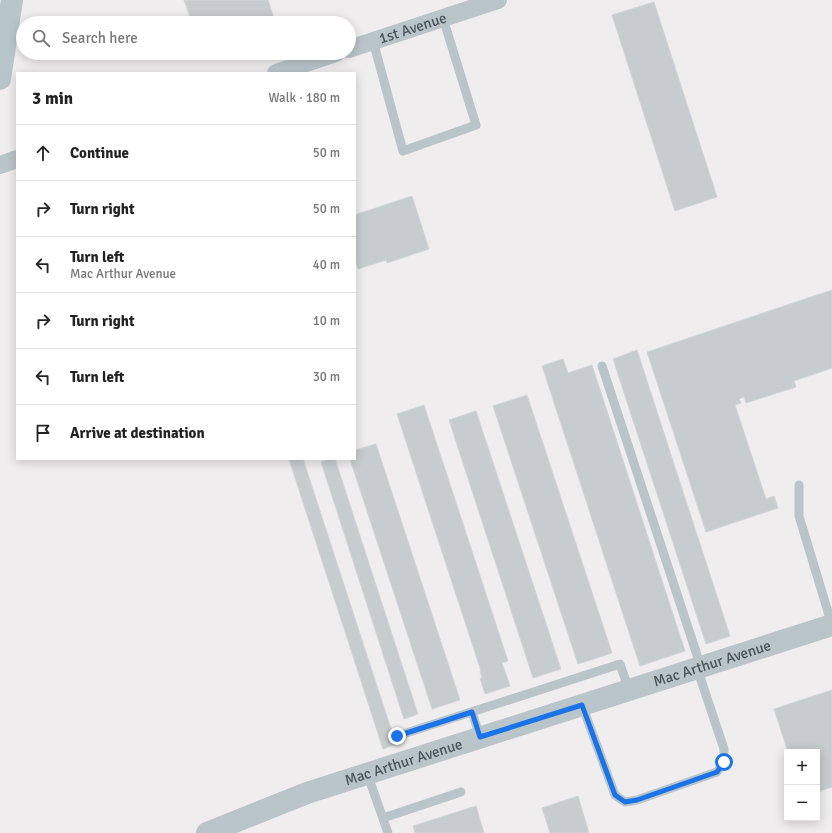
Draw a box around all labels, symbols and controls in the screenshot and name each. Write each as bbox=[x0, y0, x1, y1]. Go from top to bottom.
street label: 1st Avenue bbox=[376, 9, 449, 48]
search box bbox=[16, 16, 356, 60]
icon: search bbox=[30, 27, 52, 49]
text: Search here bbox=[62, 29, 138, 47]
text: 3 min bbox=[32, 88, 73, 109]
text: Walk · 180 m bbox=[269, 90, 340, 106]
icon: ahead bbox=[32, 142, 54, 164]
text: Continue bbox=[70, 144, 129, 162]
text: 50 m bbox=[313, 145, 340, 161]
icon: right bbox=[32, 198, 54, 220]
text: Turn right bbox=[70, 200, 135, 218]
text: 50 m bbox=[313, 201, 340, 217]
text: Turn left bbox=[70, 248, 124, 266]
icon: left bbox=[32, 254, 54, 276]
text: 40 m bbox=[313, 257, 340, 273]
text: Mac Arthur Avenue bbox=[70, 266, 176, 282]
icon: right bbox=[32, 310, 54, 332]
text: Turn right bbox=[70, 312, 135, 330]
text: 10 m bbox=[313, 313, 340, 329]
icon: left bbox=[32, 366, 54, 388]
text: Turn left bbox=[70, 368, 124, 386]
text: 30 m bbox=[313, 369, 340, 385]
icon: arrive bbox=[32, 422, 54, 444]
text: Arrive at destination bbox=[70, 424, 205, 442]
street label: Mac Arthur Avenue bbox=[651, 636, 773, 691]
route end bbox=[388, 727, 406, 745]
street label: Mac Arthur Avenue bbox=[342, 735, 465, 789]
map controls bbox=[784, 749, 820, 821]
button: + bbox=[784, 749, 820, 785]
route start bbox=[715, 753, 733, 771]
button: − bbox=[784, 785, 820, 821]

